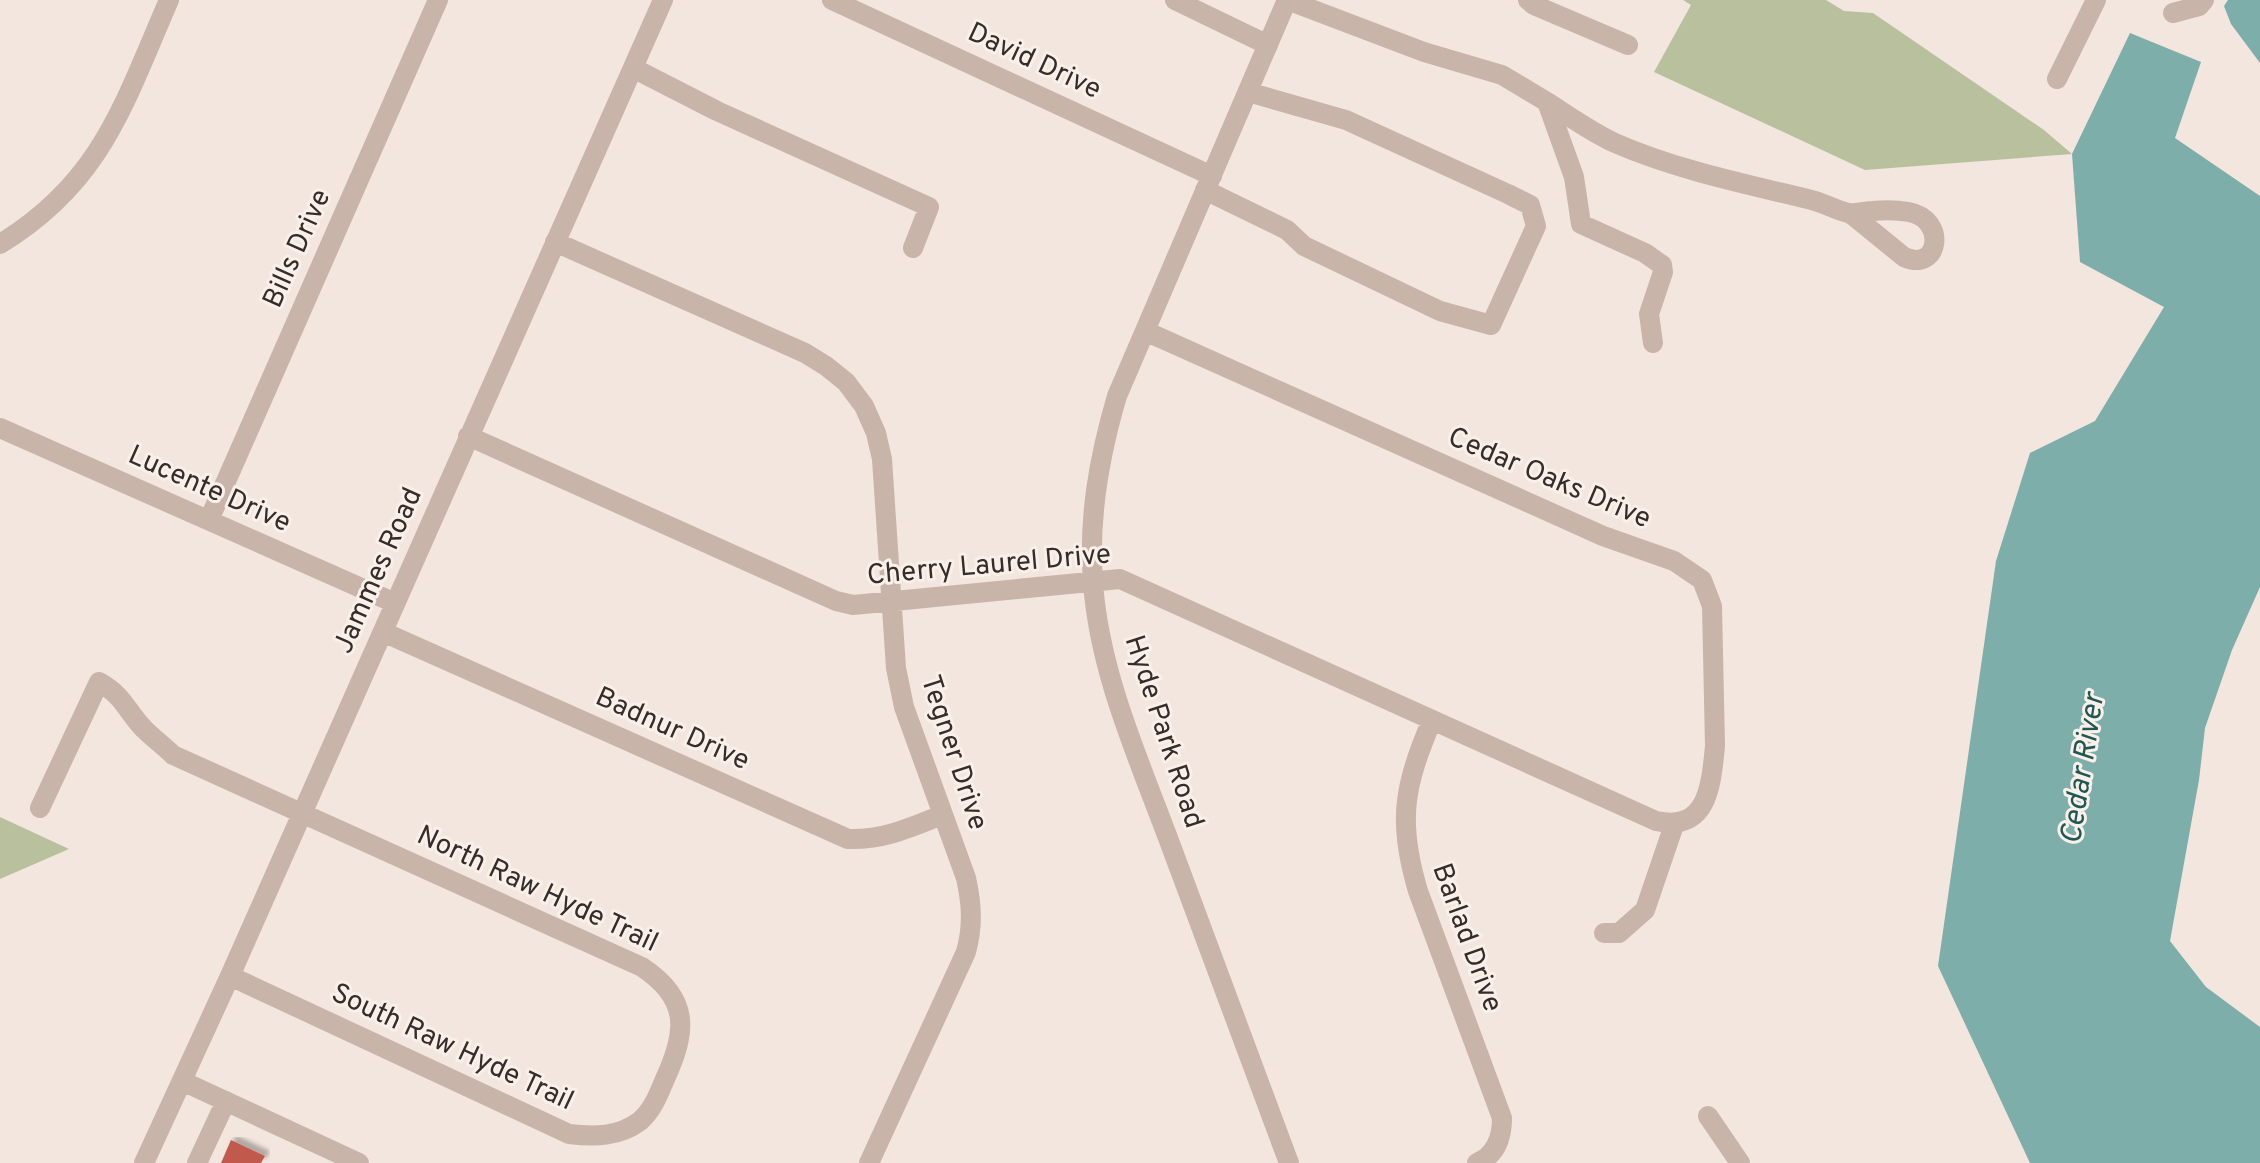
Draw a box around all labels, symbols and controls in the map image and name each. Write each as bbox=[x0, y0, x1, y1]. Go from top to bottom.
street label: David Drive bbox=[961, 15, 1107, 109]
street label: Bills Drive bbox=[256, 184, 340, 314]
street label: Cedar Oaks Drive bbox=[1442, 420, 1656, 538]
street label: Lucente Drive bbox=[122, 438, 296, 542]
street label: Jammes Road bbox=[326, 482, 432, 660]
street label: Cherry Laurel Drive bbox=[866, 537, 1112, 595]
street label: Hyde Park Road bbox=[1115, 631, 1211, 833]
street label: Tegner Drive bbox=[911, 671, 995, 835]
street label: Badnur Drive bbox=[589, 680, 755, 780]
water label: Cedar River bbox=[2054, 688, 2115, 847]
street label: North Raw Hyde Trail bbox=[411, 818, 663, 962]
street label: Barlad Drive bbox=[1422, 859, 1510, 1017]
street label: South Raw Hyde Trail bbox=[325, 976, 579, 1120]

